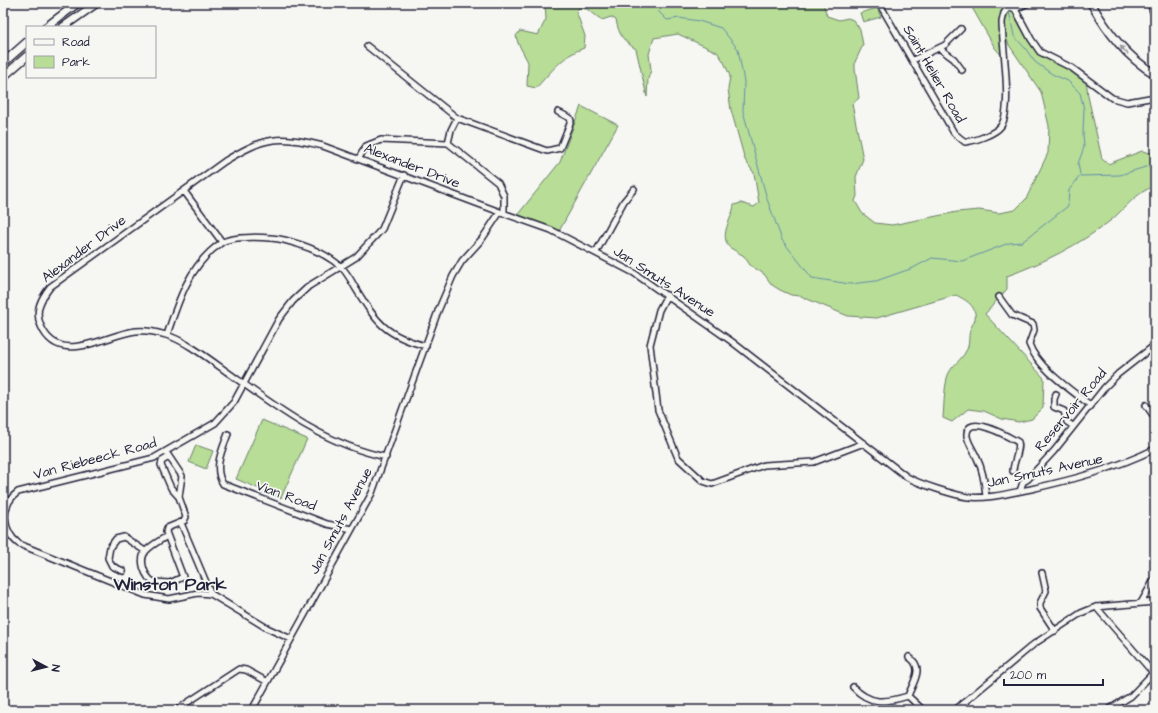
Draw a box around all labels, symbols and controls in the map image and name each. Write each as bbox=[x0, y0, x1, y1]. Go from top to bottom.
street label: Saint Helier Road bbox=[898, 21, 970, 127]
legend bbox=[26, 26, 156, 78]
text: Road bbox=[62, 34, 90, 51]
one-way arrow bbox=[1120, 45, 1129, 55]
text: Park bbox=[62, 54, 90, 71]
street label: Alexander Drive bbox=[361, 139, 463, 194]
street label: Alexander Drive bbox=[38, 210, 131, 287]
street label: Jan Smuts Avenue bbox=[609, 242, 719, 323]
street label: Reservoir Road bbox=[1030, 364, 1112, 456]
street label: Van Riebeeck Road bbox=[31, 433, 159, 485]
street label: Jan Smuts Avenue bbox=[985, 449, 1105, 493]
street label: Jan Smuts Avenue bbox=[304, 464, 378, 578]
street label: Vian Road bbox=[253, 476, 319, 516]
district label: Winston Park bbox=[113, 572, 227, 597]
north arrow bbox=[26, 647, 66, 687]
scale bar bbox=[1004, 661, 1103, 687]
text: N bbox=[48, 664, 63, 673]
text: 200 m bbox=[1010, 667, 1047, 684]

